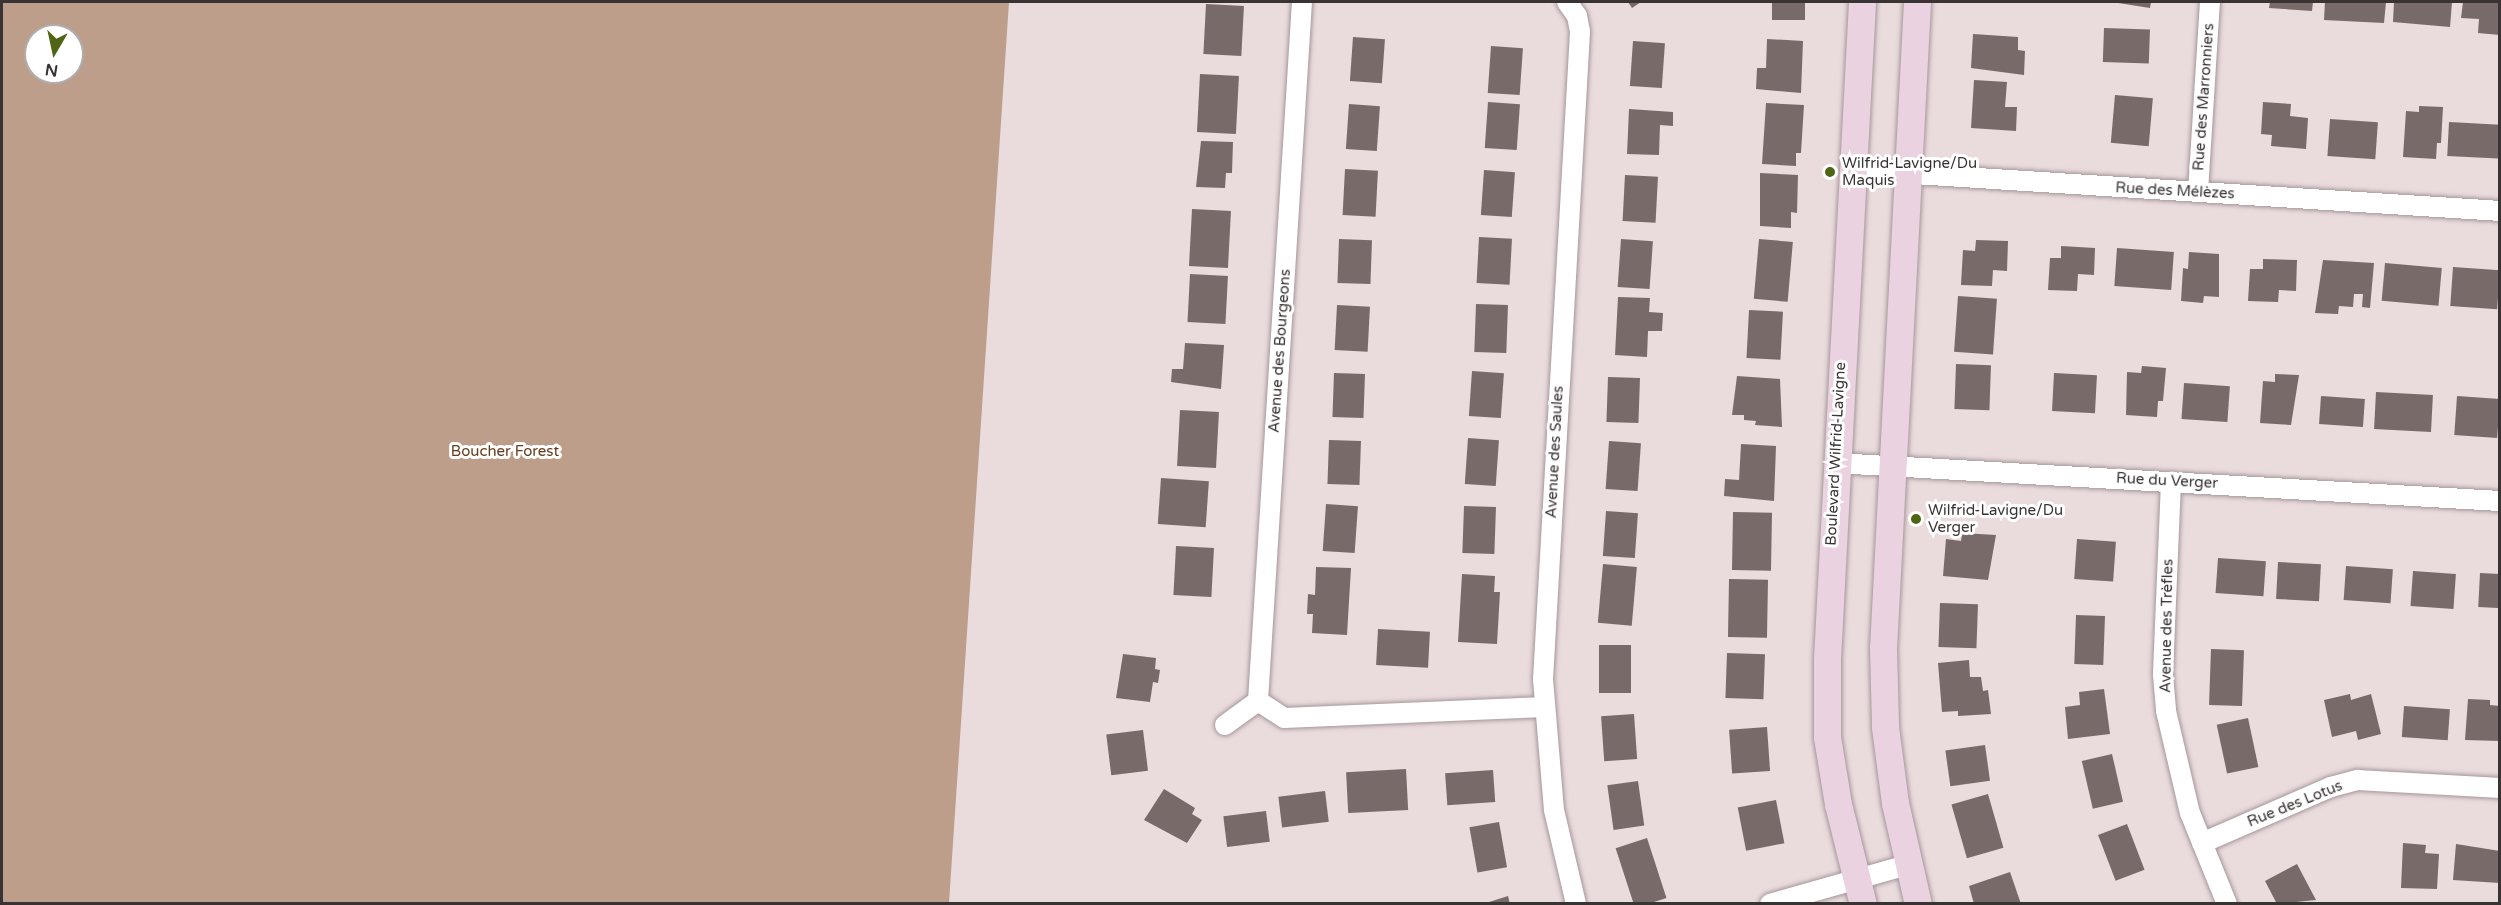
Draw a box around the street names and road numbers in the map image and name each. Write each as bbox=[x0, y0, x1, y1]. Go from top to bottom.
street label: Rue des Marronniers bbox=[2190, 23, 2218, 171]
street label: Rue des Mélèzes bbox=[2115, 179, 2235, 203]
street label: Avenue des Bourgeons bbox=[1265, 268, 1295, 434]
street label: Boulevard Wilfrid-Lavigne bbox=[1822, 362, 1850, 546]
street label: Avenue des Saules bbox=[1543, 385, 1567, 519]
street label: Rue du Verger bbox=[2116, 469, 2218, 493]
street label: Avenue des Trèfles bbox=[2157, 559, 2177, 693]
street label: Rue des Lotus bbox=[2245, 777, 2345, 831]

